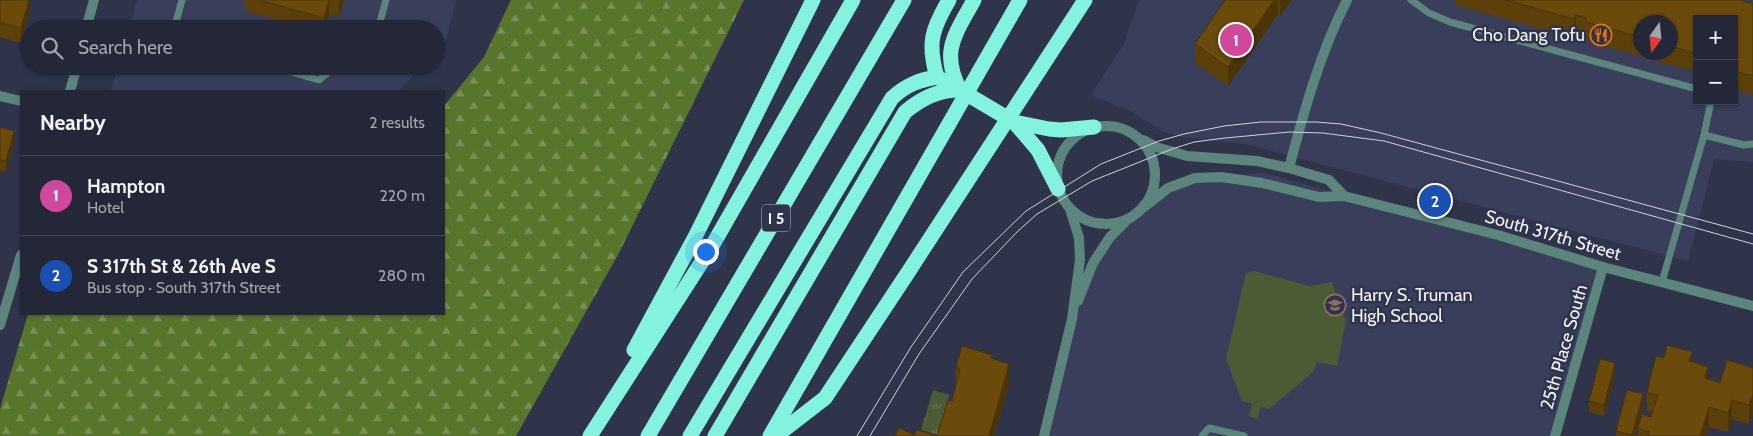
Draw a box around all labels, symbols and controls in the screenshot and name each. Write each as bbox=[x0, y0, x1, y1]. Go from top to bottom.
north arrow bbox=[1633, 15, 1678, 60]
map controls bbox=[1693, 15, 1738, 105]
button: + bbox=[1693, 15, 1738, 60]
search box bbox=[20, 20, 445, 75]
pin: 1 bbox=[1220, 21, 1252, 59]
restaurant icon: Cho Dang Tofu bbox=[1589, 23, 1613, 47]
place label: Cho Dang Tofu bbox=[1472, 24, 1585, 46]
icon: search bbox=[38, 34, 66, 62]
text: Search here bbox=[78, 36, 172, 59]
button: − bbox=[1693, 60, 1738, 105]
text: Nearby bbox=[40, 110, 106, 135]
text: 2 results bbox=[369, 113, 425, 132]
text: Hampton bbox=[87, 175, 165, 198]
pin: 2 bbox=[1419, 182, 1451, 220]
text: 1 bbox=[53, 186, 59, 205]
text: 220 m bbox=[379, 186, 425, 205]
text: Hotel bbox=[87, 198, 124, 217]
road number: I 5 bbox=[762, 204, 790, 232]
street label: South 317th Street bbox=[1482, 205, 1624, 265]
your location bbox=[693, 239, 719, 265]
text: S 317th St & 26th Ave S bbox=[87, 255, 276, 278]
text: 2 bbox=[52, 266, 60, 285]
text: 280 m bbox=[378, 266, 425, 285]
text: Bus stop · South 317th Street bbox=[87, 278, 281, 297]
street label: 25th Place South bbox=[1536, 282, 1592, 412]
place label: Harry S. Truman High School bbox=[1351, 284, 1473, 327]
school or university icon: Harry S. Truman High School bbox=[1323, 293, 1347, 317]

